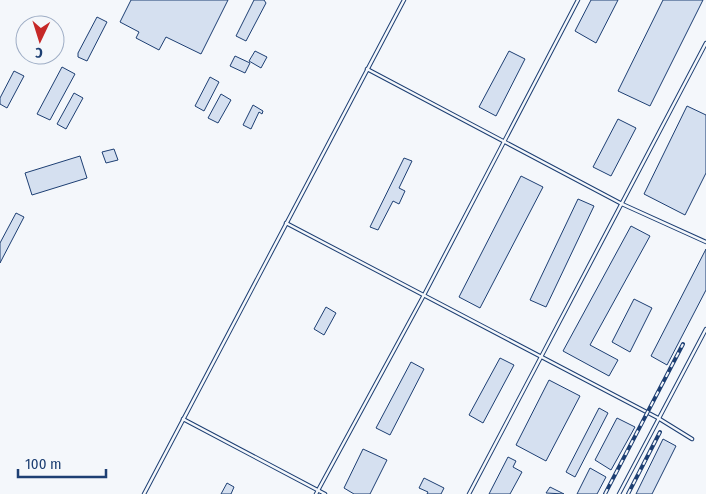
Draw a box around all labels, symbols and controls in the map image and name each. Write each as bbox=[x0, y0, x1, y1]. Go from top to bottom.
north arrow bbox=[15, 15, 65, 65]
text: С bbox=[34, 44, 43, 61]
scale bar bbox=[18, 446, 105, 478]
text: 100 m bbox=[25, 455, 62, 473]

